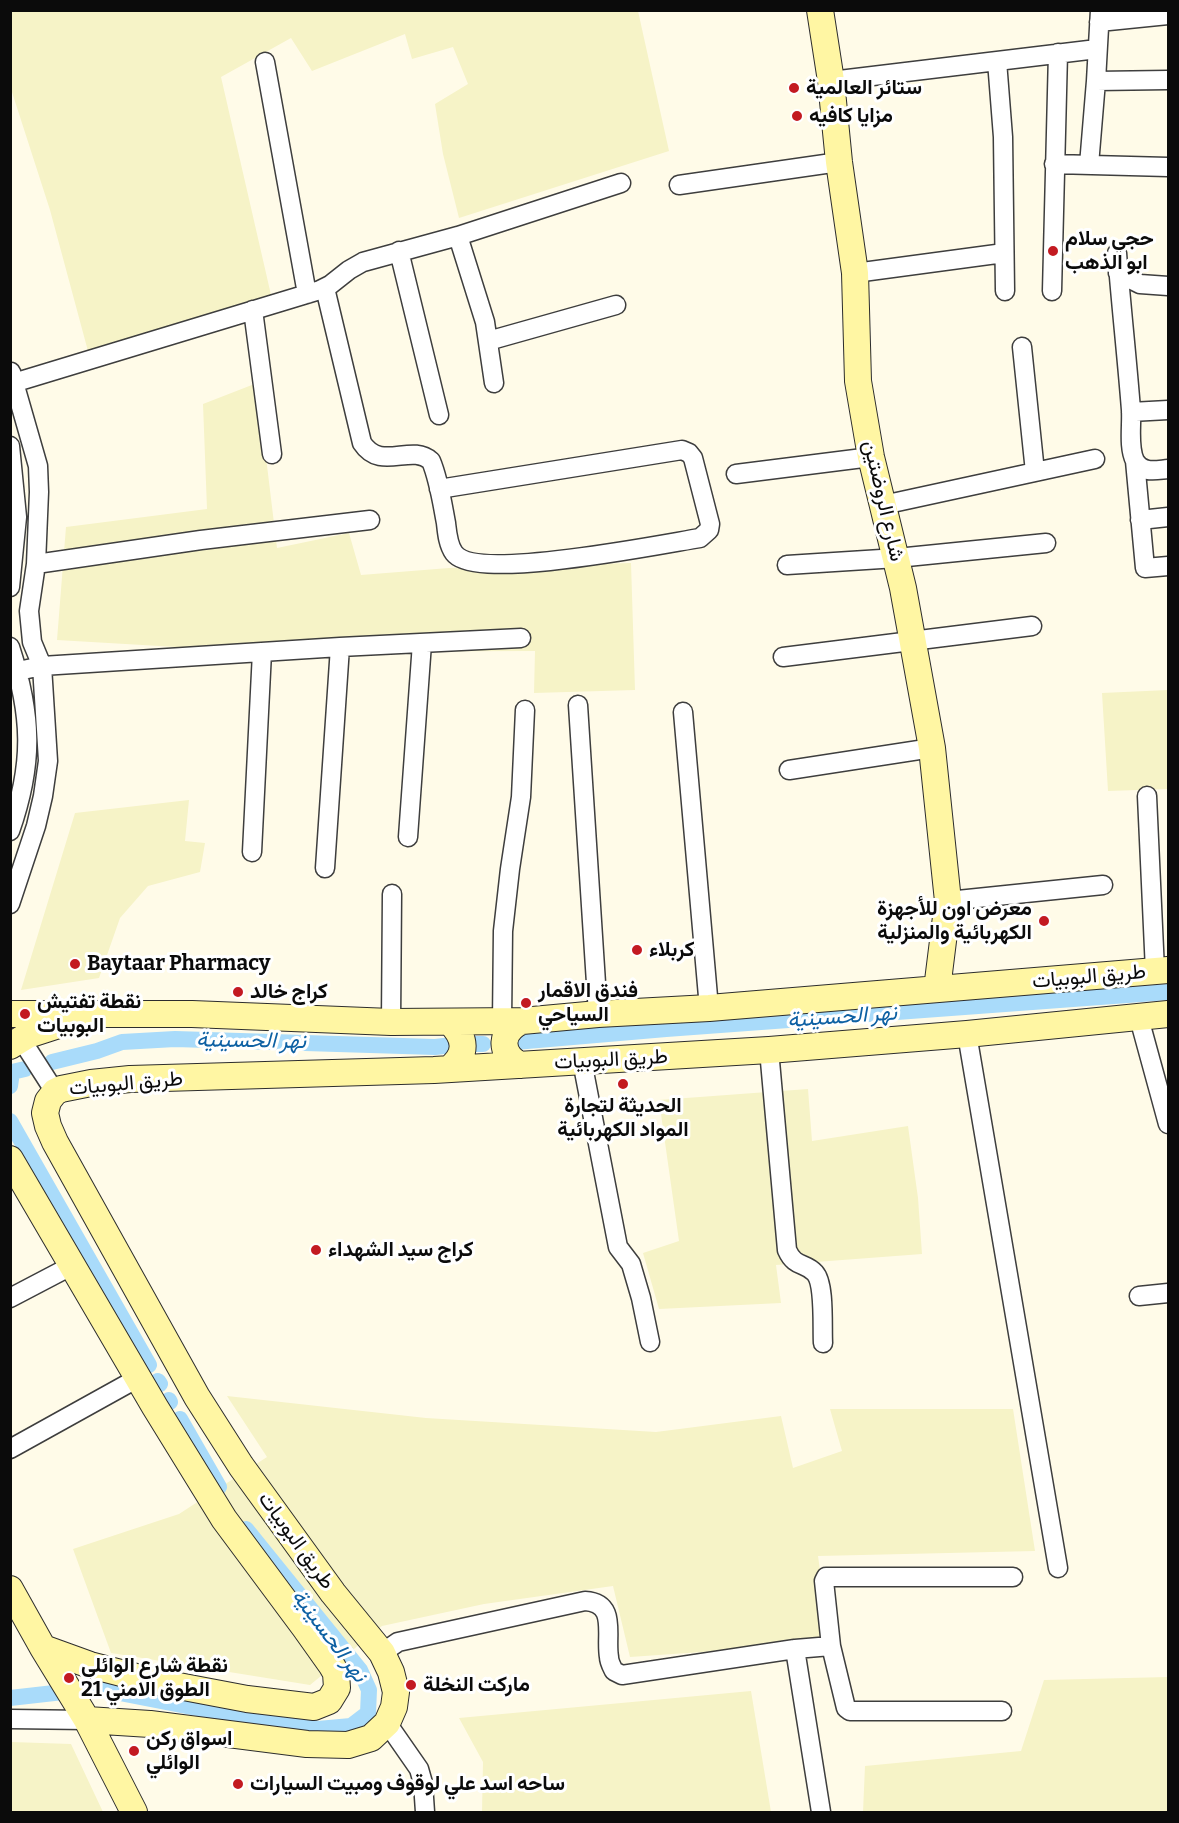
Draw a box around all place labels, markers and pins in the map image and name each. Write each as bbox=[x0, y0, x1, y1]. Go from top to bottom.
place label: ستائر العالمية bbox=[806, 75, 922, 101]
marker: ستائر العالمية bbox=[787, 81, 801, 95]
place label: مزايا كافيه bbox=[809, 103, 893, 129]
marker: مزايا كافيه bbox=[790, 109, 804, 123]
place label: حجي سلام ابو الذهب bbox=[1065, 226, 1154, 276]
marker: حجي سلام ابو الذهب bbox=[1046, 244, 1060, 258]
place label: معرض اون للأجهزة الكهربائية والمنزلية bbox=[877, 896, 1032, 946]
marker: معرض اون للأجهزة الكهربائية والمنزلية bbox=[1037, 914, 1051, 928]
place label: كربلاء bbox=[649, 937, 695, 963]
marker: كربلاء bbox=[630, 943, 644, 957]
place label: Baytaar Pharmacy bbox=[87, 951, 271, 977]
marker: Baytaar Pharmacy bbox=[68, 957, 82, 971]
place label: فندق الاقمار السياحي bbox=[538, 978, 638, 1028]
place label: كراج خالد bbox=[250, 979, 328, 1005]
marker: كراج خالد bbox=[231, 985, 245, 999]
place label: نقطة تفتيش البوبيات bbox=[37, 989, 141, 1039]
marker: فندق الاقمار السياحي bbox=[519, 996, 533, 1010]
marker: نقطة تفتيش البوبيات bbox=[18, 1007, 32, 1021]
marker: الحديثة لتجارة المواد الكهربائية bbox=[616, 1077, 630, 1091]
place label: الحديثة لتجارة المواد الكهربائية bbox=[557, 1093, 689, 1143]
place label: كراج سيد الشهداء bbox=[328, 1237, 473, 1263]
marker: كراج سيد الشهداء bbox=[309, 1243, 323, 1257]
place label: نقطة شارع الوائلي الطوق الامني 21 bbox=[81, 1653, 228, 1703]
marker: نقطة شارع الوائلي الطوق الامني 21 bbox=[62, 1671, 76, 1685]
place label: ماركت النخلة bbox=[423, 1672, 530, 1698]
marker: ماركت النخلة bbox=[404, 1678, 418, 1692]
place label: اسواق ركن الوائلي bbox=[146, 1726, 232, 1776]
marker: اسواق ركن الوائلي bbox=[127, 1744, 141, 1758]
place label: ساحه اسد علي لوقوف ومبيت السيارات bbox=[250, 1771, 565, 1797]
marker: ساحه اسد علي لوقوف ومبيت السيارات bbox=[231, 1777, 245, 1791]

